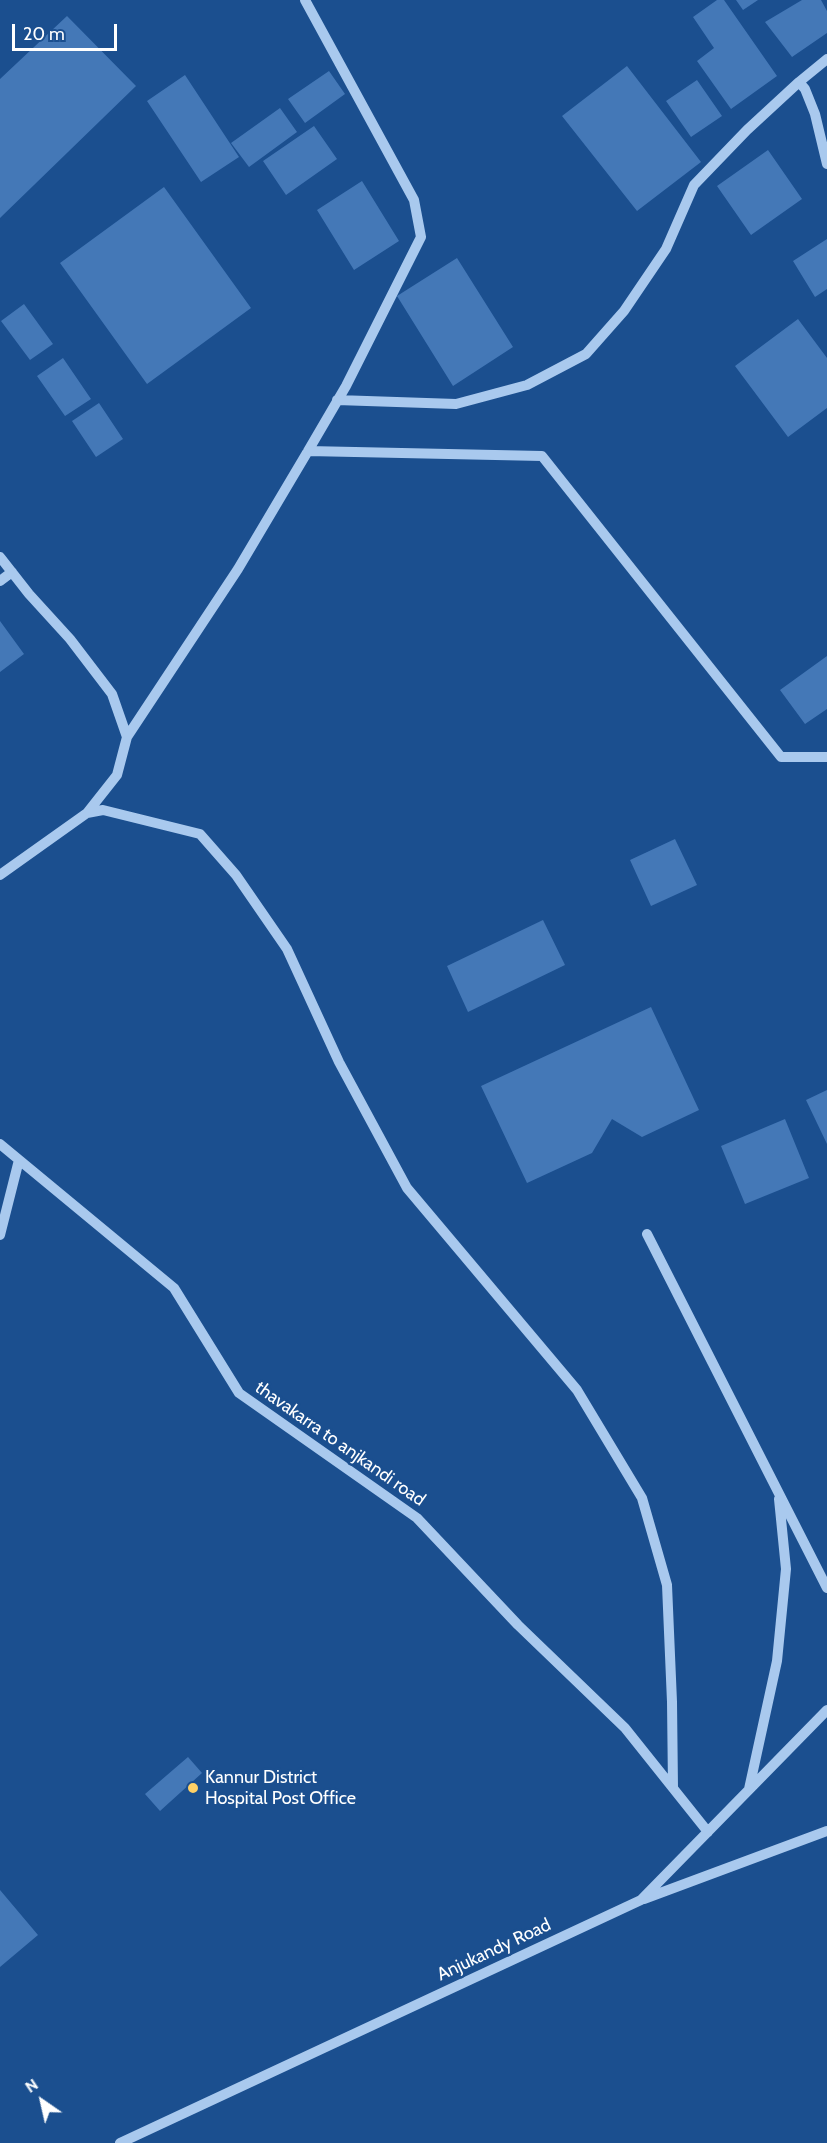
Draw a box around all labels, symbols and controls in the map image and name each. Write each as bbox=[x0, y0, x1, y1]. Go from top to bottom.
scale bar bbox=[15, 12, 120, 50]
text: 20 m bbox=[23, 23, 65, 45]
street label: thavakarra to anjkandi road bbox=[251, 1377, 429, 1511]
place label: Kannur District Hospital Post Office bbox=[205, 1767, 356, 1810]
marker: Kannur District Hospital Post Office bbox=[186, 1781, 200, 1795]
street label: Anjukandy Road bbox=[434, 1914, 554, 1986]
north arrow bbox=[12, 2071, 72, 2131]
text: N bbox=[22, 2075, 42, 2097]

